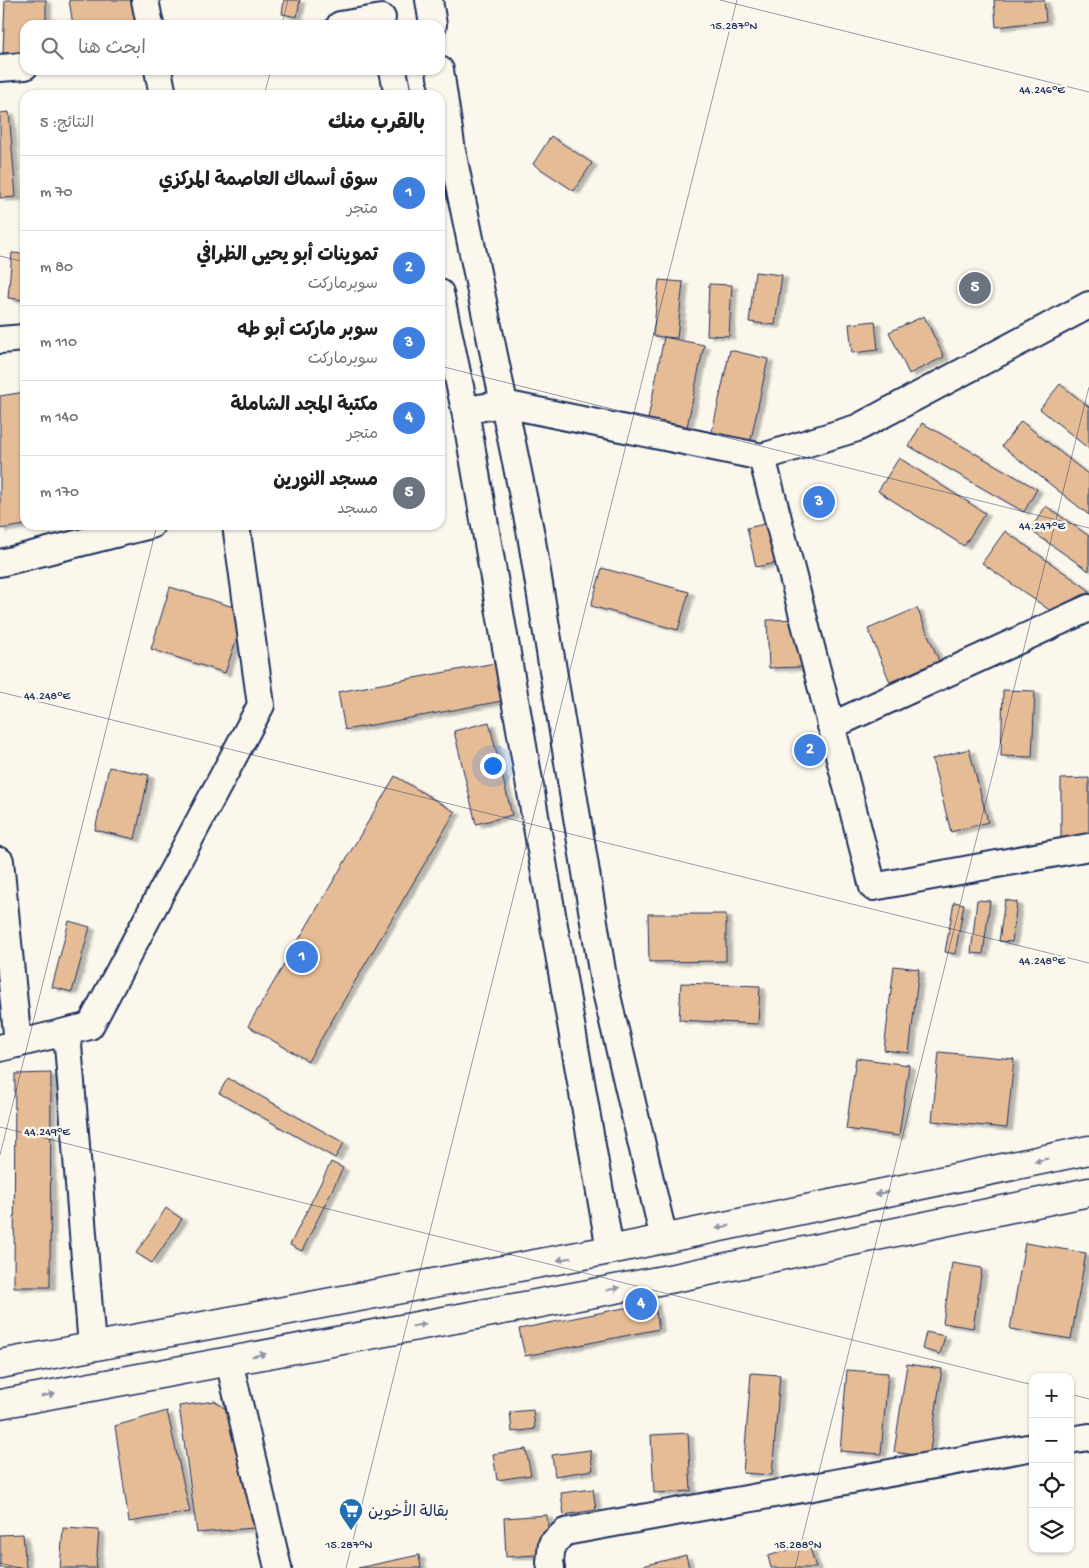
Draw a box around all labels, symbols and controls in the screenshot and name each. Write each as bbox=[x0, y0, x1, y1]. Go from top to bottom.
search box bbox=[20, 20, 445, 75]
text: 15.287°N bbox=[710, 20, 758, 34]
icon: search bbox=[38, 34, 66, 62]
text: ابحث هنا bbox=[78, 38, 146, 61]
text: 44.246°E bbox=[1019, 84, 1065, 98]
text: بالقرب منك bbox=[328, 112, 425, 137]
text: النتائج: 5 bbox=[40, 115, 94, 134]
text: سوق أسماك العاصمة المركزي bbox=[159, 170, 378, 193]
text: 70 m bbox=[40, 184, 73, 203]
text: 1 bbox=[406, 184, 412, 203]
text: متجر bbox=[347, 201, 378, 220]
text: تموينات أبو يحيى الظرافي bbox=[197, 245, 378, 268]
text: 80 m bbox=[40, 259, 73, 278]
text: 2 bbox=[405, 259, 413, 278]
pin: 5 bbox=[959, 269, 991, 307]
text: سوبرماركت bbox=[308, 276, 378, 295]
text: سوبر ماركت أبو طه bbox=[237, 320, 378, 343]
text: 110 m bbox=[40, 334, 77, 353]
text: 3 bbox=[405, 334, 413, 353]
text: سوبرماركت bbox=[308, 351, 378, 370]
text: مكتبة المجد الشاملة bbox=[230, 395, 378, 418]
text: 140 m bbox=[40, 409, 78, 428]
text: 4 bbox=[405, 409, 413, 428]
text: متجر bbox=[347, 426, 378, 445]
text: مسجد النورين bbox=[273, 470, 378, 493]
pin: 3 bbox=[803, 483, 835, 521]
text: 170 m bbox=[40, 484, 79, 503]
text: 5 bbox=[405, 484, 413, 503]
text: مسجد bbox=[337, 501, 378, 520]
text: 44.247°E bbox=[1019, 520, 1065, 534]
text: 44.248°E bbox=[24, 690, 71, 704]
pin: 2 bbox=[794, 731, 826, 769]
your location bbox=[480, 753, 506, 779]
pin: 1 bbox=[286, 938, 318, 976]
text: 44.248°E bbox=[1019, 955, 1066, 969]
text: 44.249°E bbox=[24, 1126, 70, 1140]
one-way arrow bbox=[1034, 1156, 1049, 1164]
one-way arrow bbox=[875, 1189, 890, 1197]
one-way arrow bbox=[715, 1223, 731, 1231]
one-way arrow bbox=[556, 1255, 572, 1263]
one-way arrow bbox=[605, 1285, 621, 1293]
pin: 4 bbox=[625, 1285, 657, 1323]
one-way arrow bbox=[411, 1321, 427, 1329]
one-way arrow bbox=[252, 1351, 268, 1359]
map controls bbox=[1029, 1373, 1074, 1553]
button: + bbox=[1029, 1373, 1074, 1418]
one-way arrow bbox=[40, 1391, 56, 1399]
button: − bbox=[1029, 1418, 1074, 1463]
button: locate bbox=[1029, 1463, 1074, 1508]
supermarket icon: بقالة الأخوين bbox=[338, 1497, 364, 1531]
place label: بقالة الأخوين bbox=[368, 1500, 449, 1523]
button: layers bbox=[1029, 1508, 1074, 1553]
text: 15.287°N bbox=[325, 1539, 373, 1553]
text: 15.288°N bbox=[773, 1539, 822, 1553]

